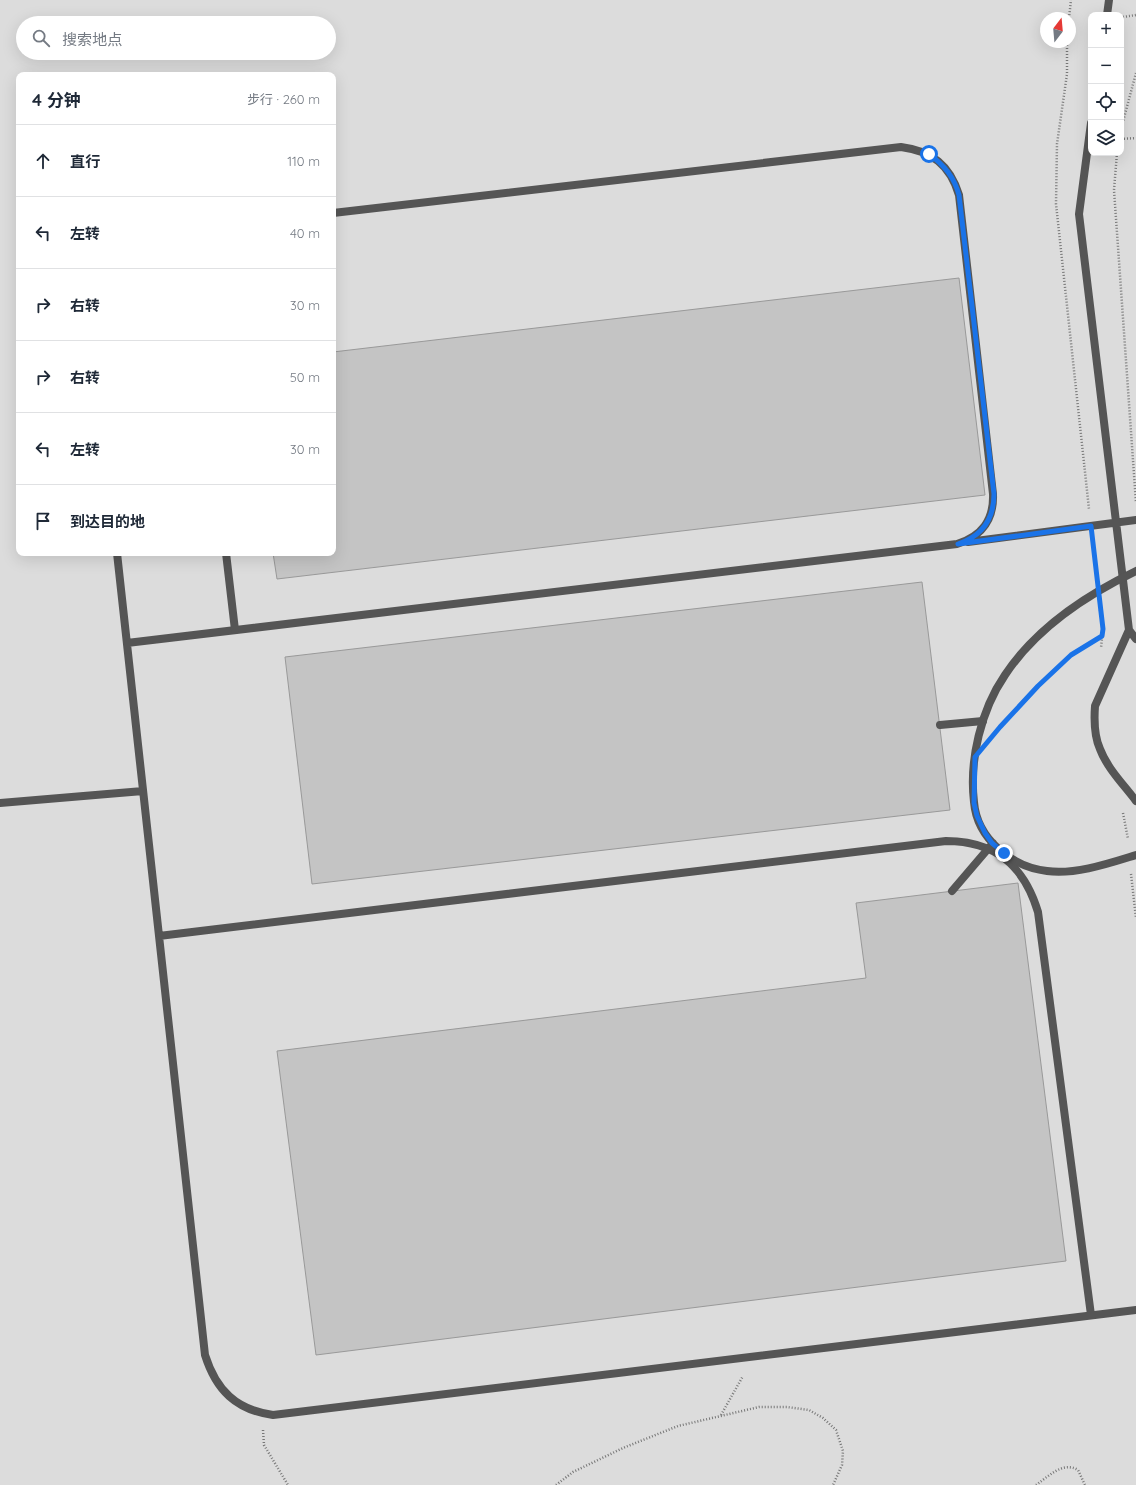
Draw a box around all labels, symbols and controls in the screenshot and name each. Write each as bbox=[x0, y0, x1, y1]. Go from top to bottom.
north arrow bbox=[1040, 12, 1076, 48]
map controls bbox=[1088, 12, 1124, 156]
button: + bbox=[1088, 12, 1124, 48]
search box bbox=[16, 16, 336, 60]
icon: search bbox=[30, 27, 52, 49]
text: 搜索地点 bbox=[62, 30, 122, 49]
button: − bbox=[1088, 48, 1124, 84]
button: locate bbox=[1088, 84, 1124, 120]
text: 4 分钟 bbox=[32, 89, 81, 110]
text: 步行 · 260 m bbox=[247, 91, 320, 107]
button: layers bbox=[1088, 120, 1124, 156]
route start bbox=[920, 145, 938, 163]
icon: ahead bbox=[32, 150, 54, 172]
text: 直行 bbox=[70, 152, 100, 171]
text: 110 m bbox=[287, 153, 320, 169]
icon: left bbox=[32, 222, 54, 244]
text: 左转 bbox=[70, 224, 100, 243]
text: 40 m bbox=[290, 225, 320, 241]
icon: right bbox=[32, 294, 54, 316]
text: 右转 bbox=[70, 296, 100, 315]
text: 30 m bbox=[290, 297, 320, 313]
icon: right bbox=[32, 366, 54, 388]
text: 右转 bbox=[70, 368, 100, 387]
text: 50 m bbox=[290, 369, 320, 385]
icon: left bbox=[32, 438, 54, 460]
text: 左转 bbox=[70, 440, 100, 459]
text: 30 m bbox=[290, 441, 320, 457]
icon: arrive bbox=[32, 510, 54, 532]
text: 到达目的地 bbox=[70, 512, 145, 531]
route end bbox=[995, 844, 1013, 862]

